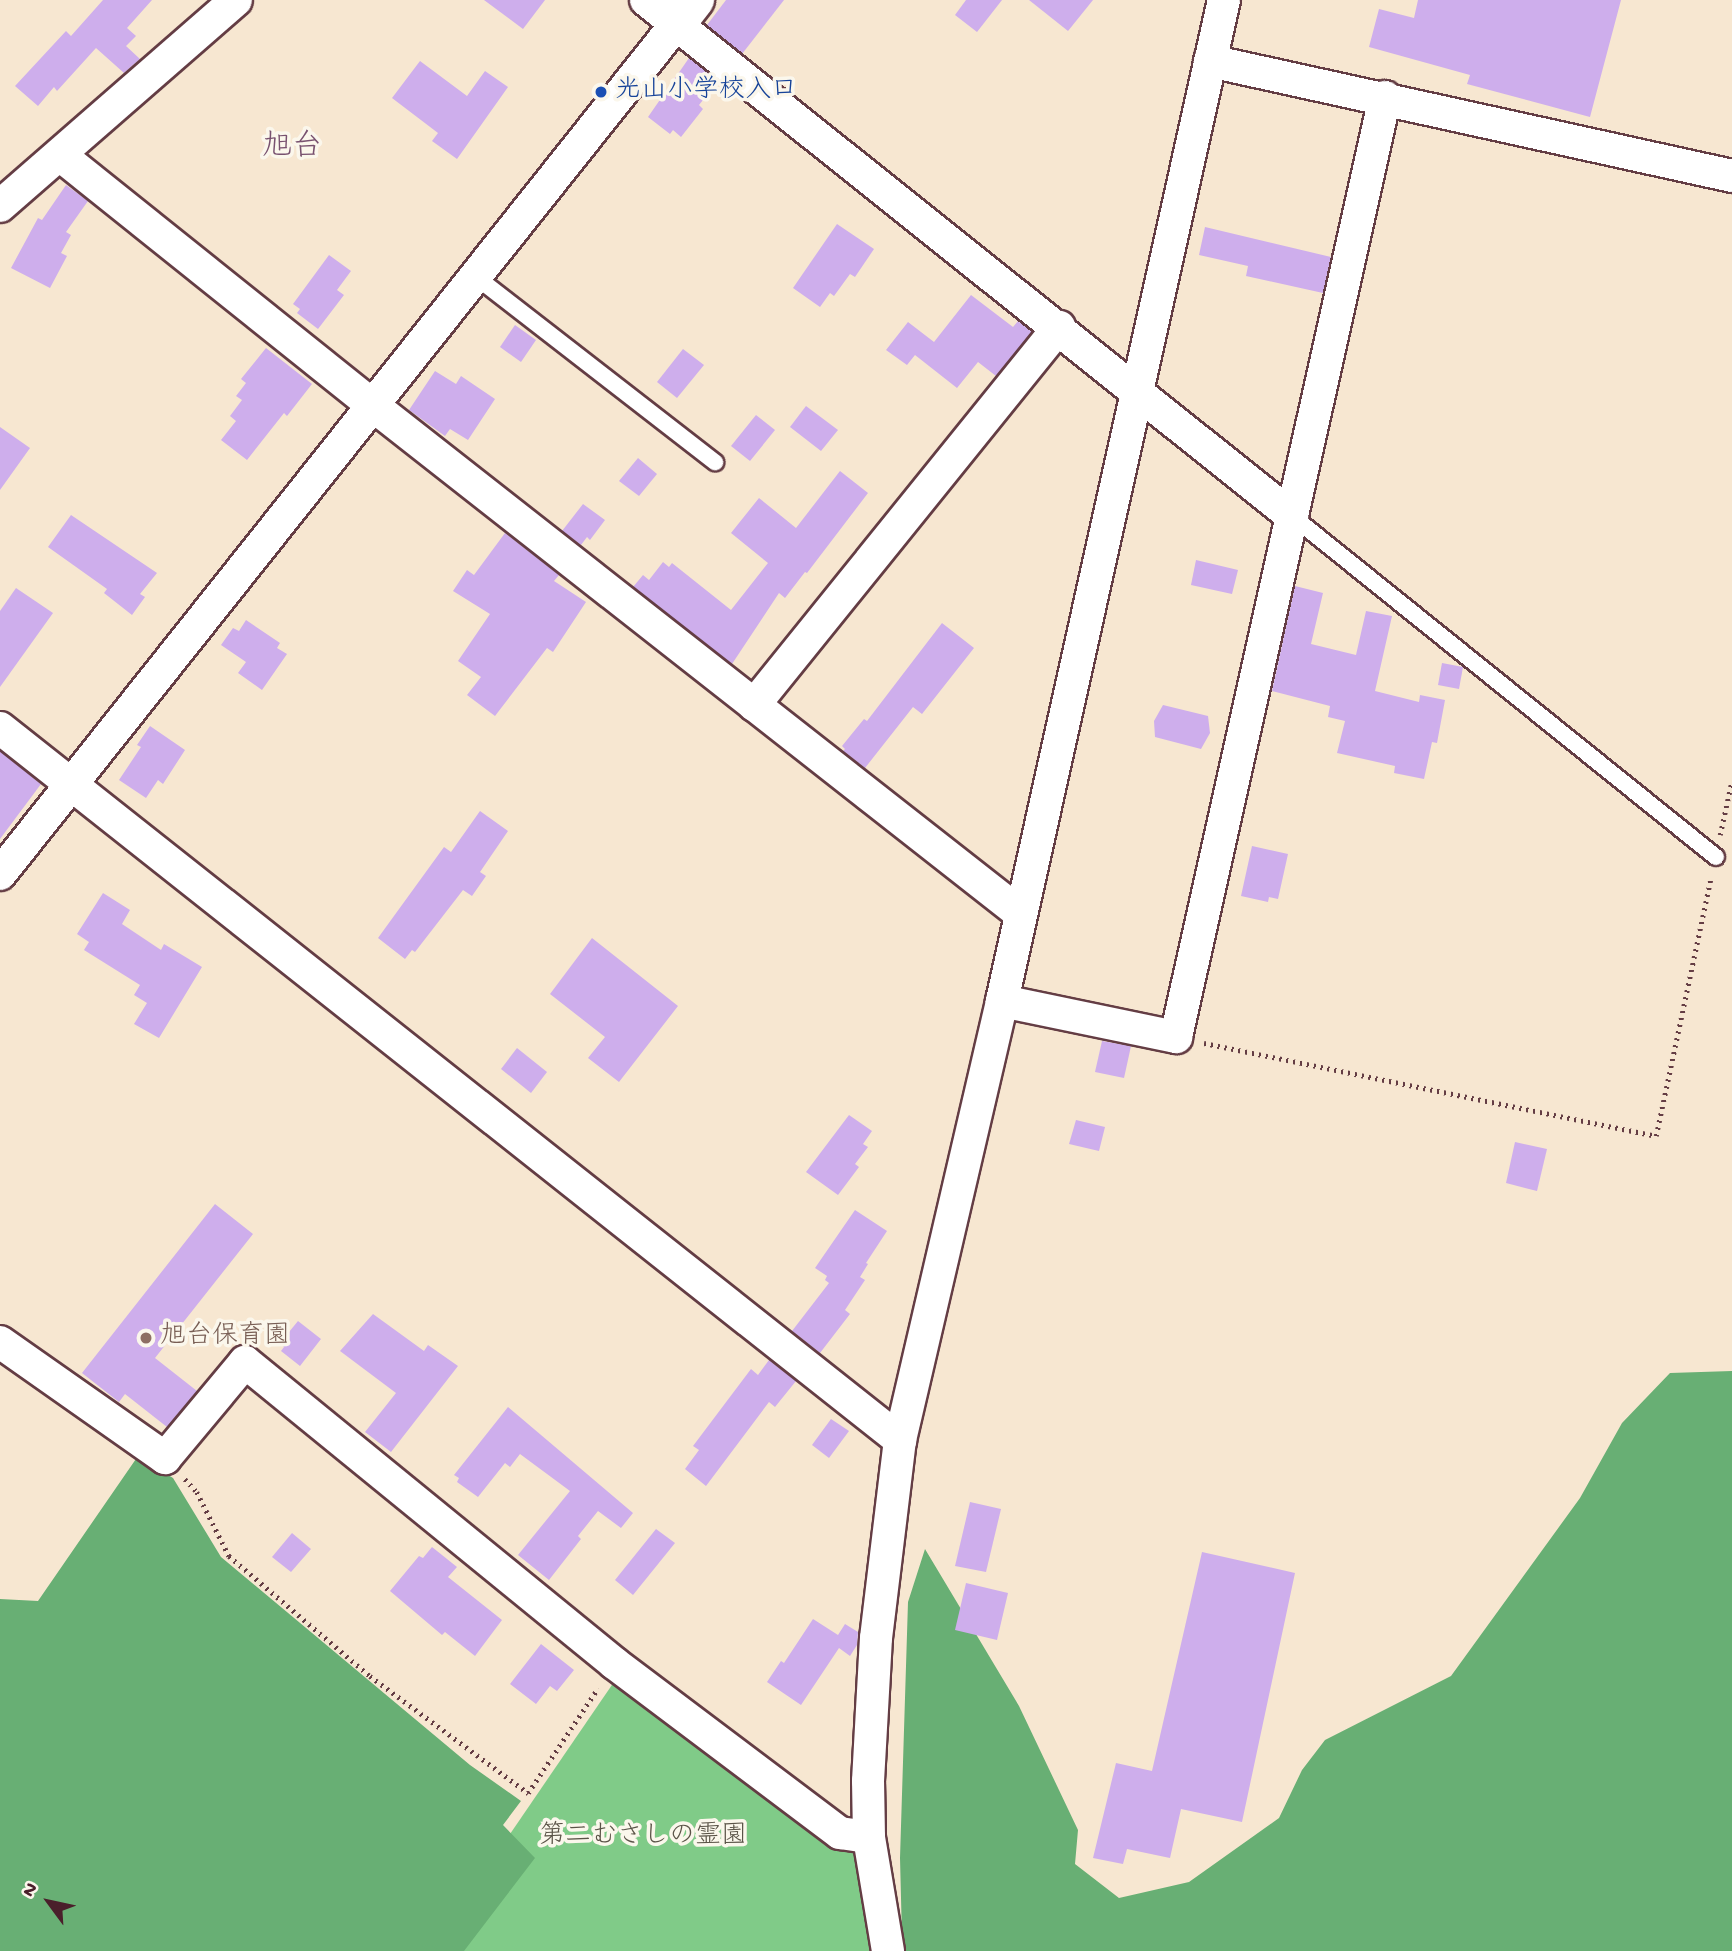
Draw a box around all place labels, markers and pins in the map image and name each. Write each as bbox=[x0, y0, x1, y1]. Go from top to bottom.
place label: 光山小学校入口 bbox=[615, 76, 797, 108]
marker: 光山小学校入口 bbox=[593, 84, 609, 100]
place label: 旭台保育園 bbox=[160, 1322, 290, 1354]
marker: 旭台保育園 bbox=[138, 1330, 154, 1346]

